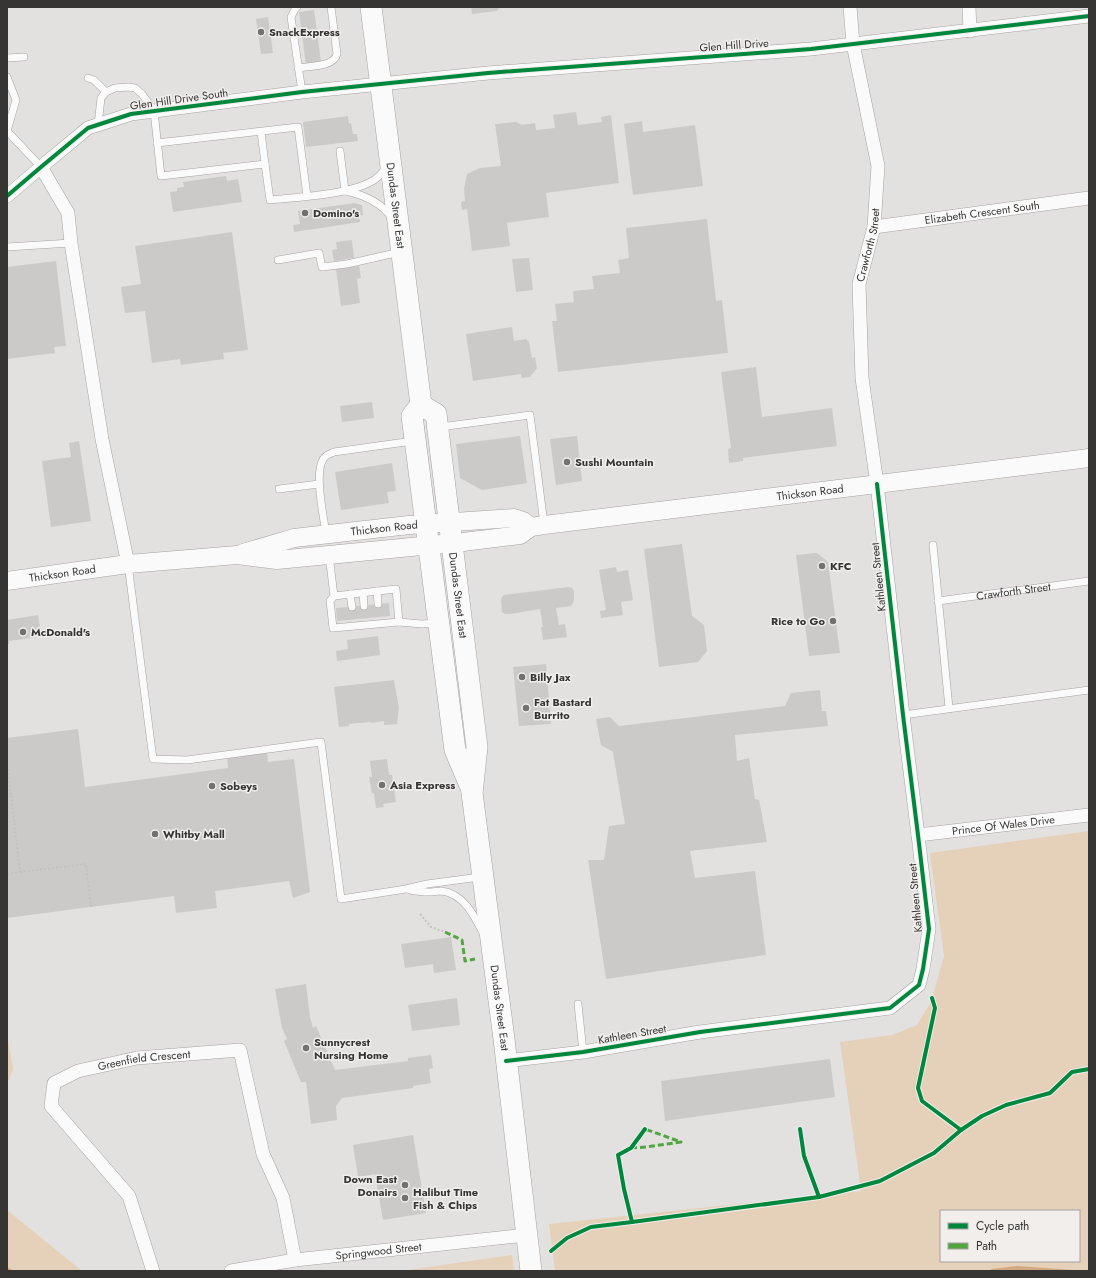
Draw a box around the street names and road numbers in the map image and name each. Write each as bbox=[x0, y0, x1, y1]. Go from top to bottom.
street label: Glen Hill Drive bbox=[699, 35, 769, 55]
street label: Glen Hill Drive South bbox=[129, 84, 229, 114]
street label: Dundas Street East bbox=[383, 162, 409, 250]
street label: Elizabeth Crescent South bbox=[924, 197, 1040, 228]
street label: Crawforth Street bbox=[852, 207, 883, 283]
street label: Thickson Road bbox=[776, 480, 844, 504]
street label: Thickson Road bbox=[350, 516, 418, 540]
street label: Kathleen Street bbox=[866, 541, 890, 612]
street label: Dundas Street East bbox=[445, 551, 472, 639]
street label: Thickson Road bbox=[28, 561, 97, 586]
street label: Crawforth Street bbox=[975, 578, 1052, 604]
street label: Prince Of Wales Drive bbox=[951, 811, 1056, 839]
street label: Kathleen Street bbox=[904, 863, 926, 933]
street label: Dundas Street East bbox=[486, 964, 513, 1052]
street label: Kathleen Street bbox=[597, 1020, 668, 1048]
street label: Greenfield Crescent bbox=[96, 1046, 191, 1074]
street label: Springwood Street bbox=[335, 1238, 423, 1264]

